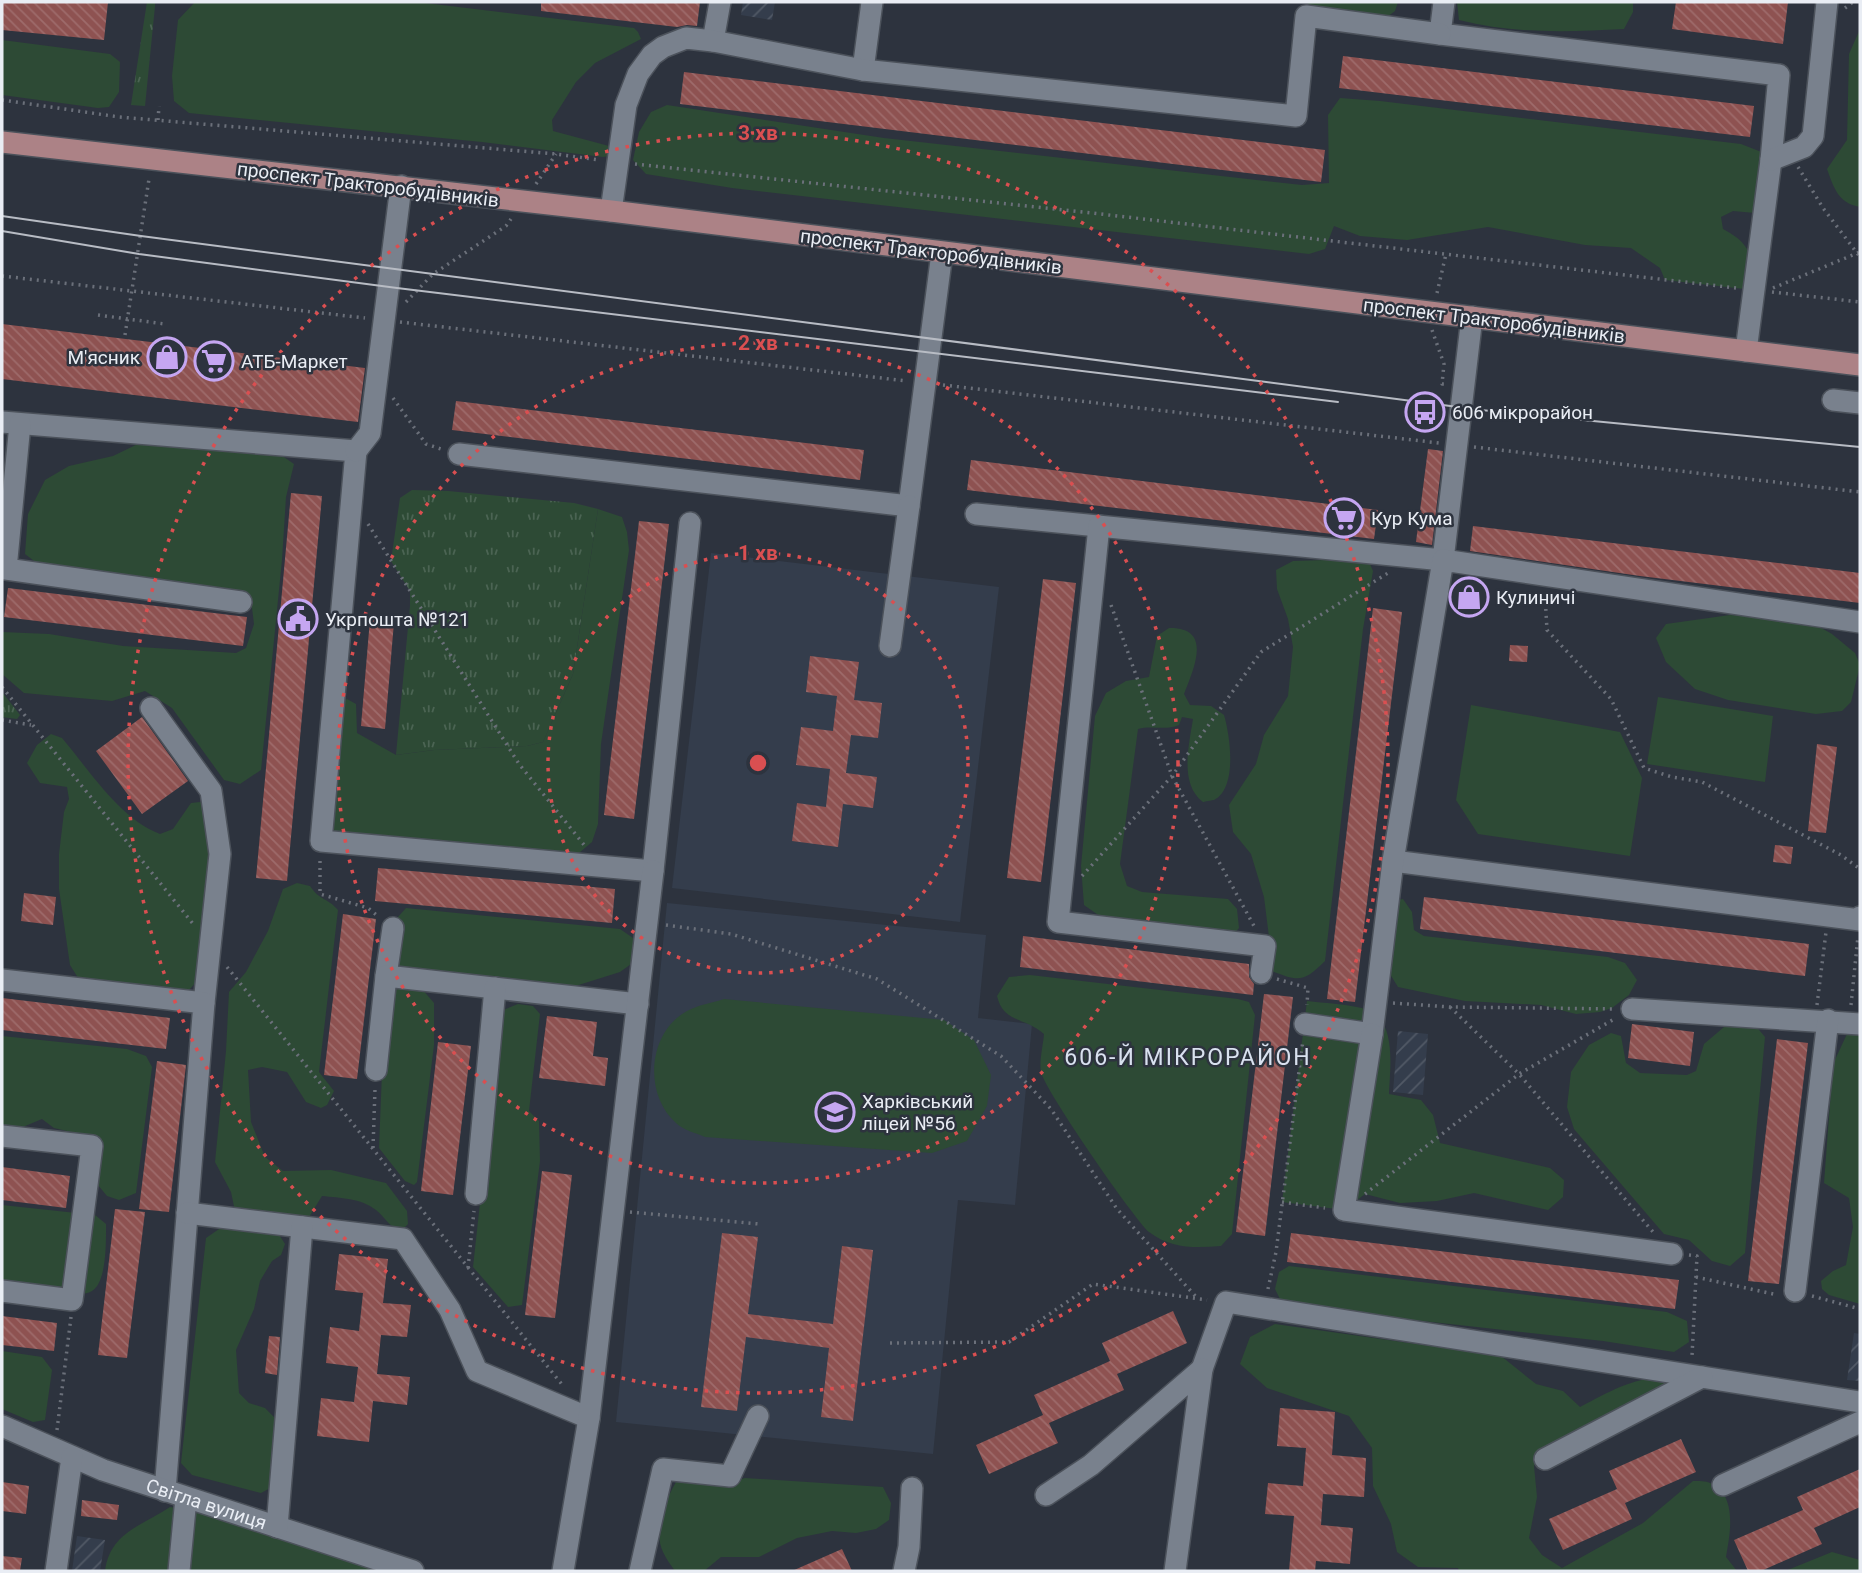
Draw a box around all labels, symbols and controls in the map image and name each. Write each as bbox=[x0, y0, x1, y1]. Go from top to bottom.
text: 3 хв bbox=[738, 121, 778, 145]
street label: проспект Тракторобудівників bbox=[236, 157, 500, 212]
street label: проспект Тракторобудівників bbox=[799, 224, 1063, 279]
street label: проспект Тракторобудівників bbox=[1362, 293, 1626, 348]
text: 2 хв bbox=[738, 331, 778, 355]
shop icon: М'ясник bbox=[146, 336, 188, 378]
supermarket icon: АТБ-Маркет bbox=[193, 340, 235, 382]
place label: М'ясник bbox=[68, 346, 141, 369]
place label: АТБ-Маркет bbox=[241, 350, 348, 373]
bus stop icon: 606 мікрорайон bbox=[1404, 391, 1446, 433]
place label: 606 мікрорайон bbox=[1452, 401, 1593, 424]
supermarket icon: Кур Кума bbox=[1323, 497, 1365, 539]
place label: Кур Кума bbox=[1371, 507, 1452, 530]
text: 1 хв bbox=[738, 541, 778, 565]
shop icon: Кулиничі bbox=[1448, 576, 1490, 618]
place label: Кулиничі bbox=[1496, 586, 1575, 609]
public building icon: Укрпошта №121 bbox=[277, 598, 319, 640]
place label: Укрпошта №121 bbox=[325, 608, 470, 631]
centre of rings bbox=[746, 751, 770, 775]
district label: 606-Й МІКРОРАЙОН bbox=[1064, 1043, 1312, 1071]
place label: Харківський ліцей №56 bbox=[862, 1090, 973, 1135]
school or university icon: Харківський ліцей №56 bbox=[814, 1091, 856, 1133]
street label: Світла вулиця bbox=[143, 1474, 270, 1535]

